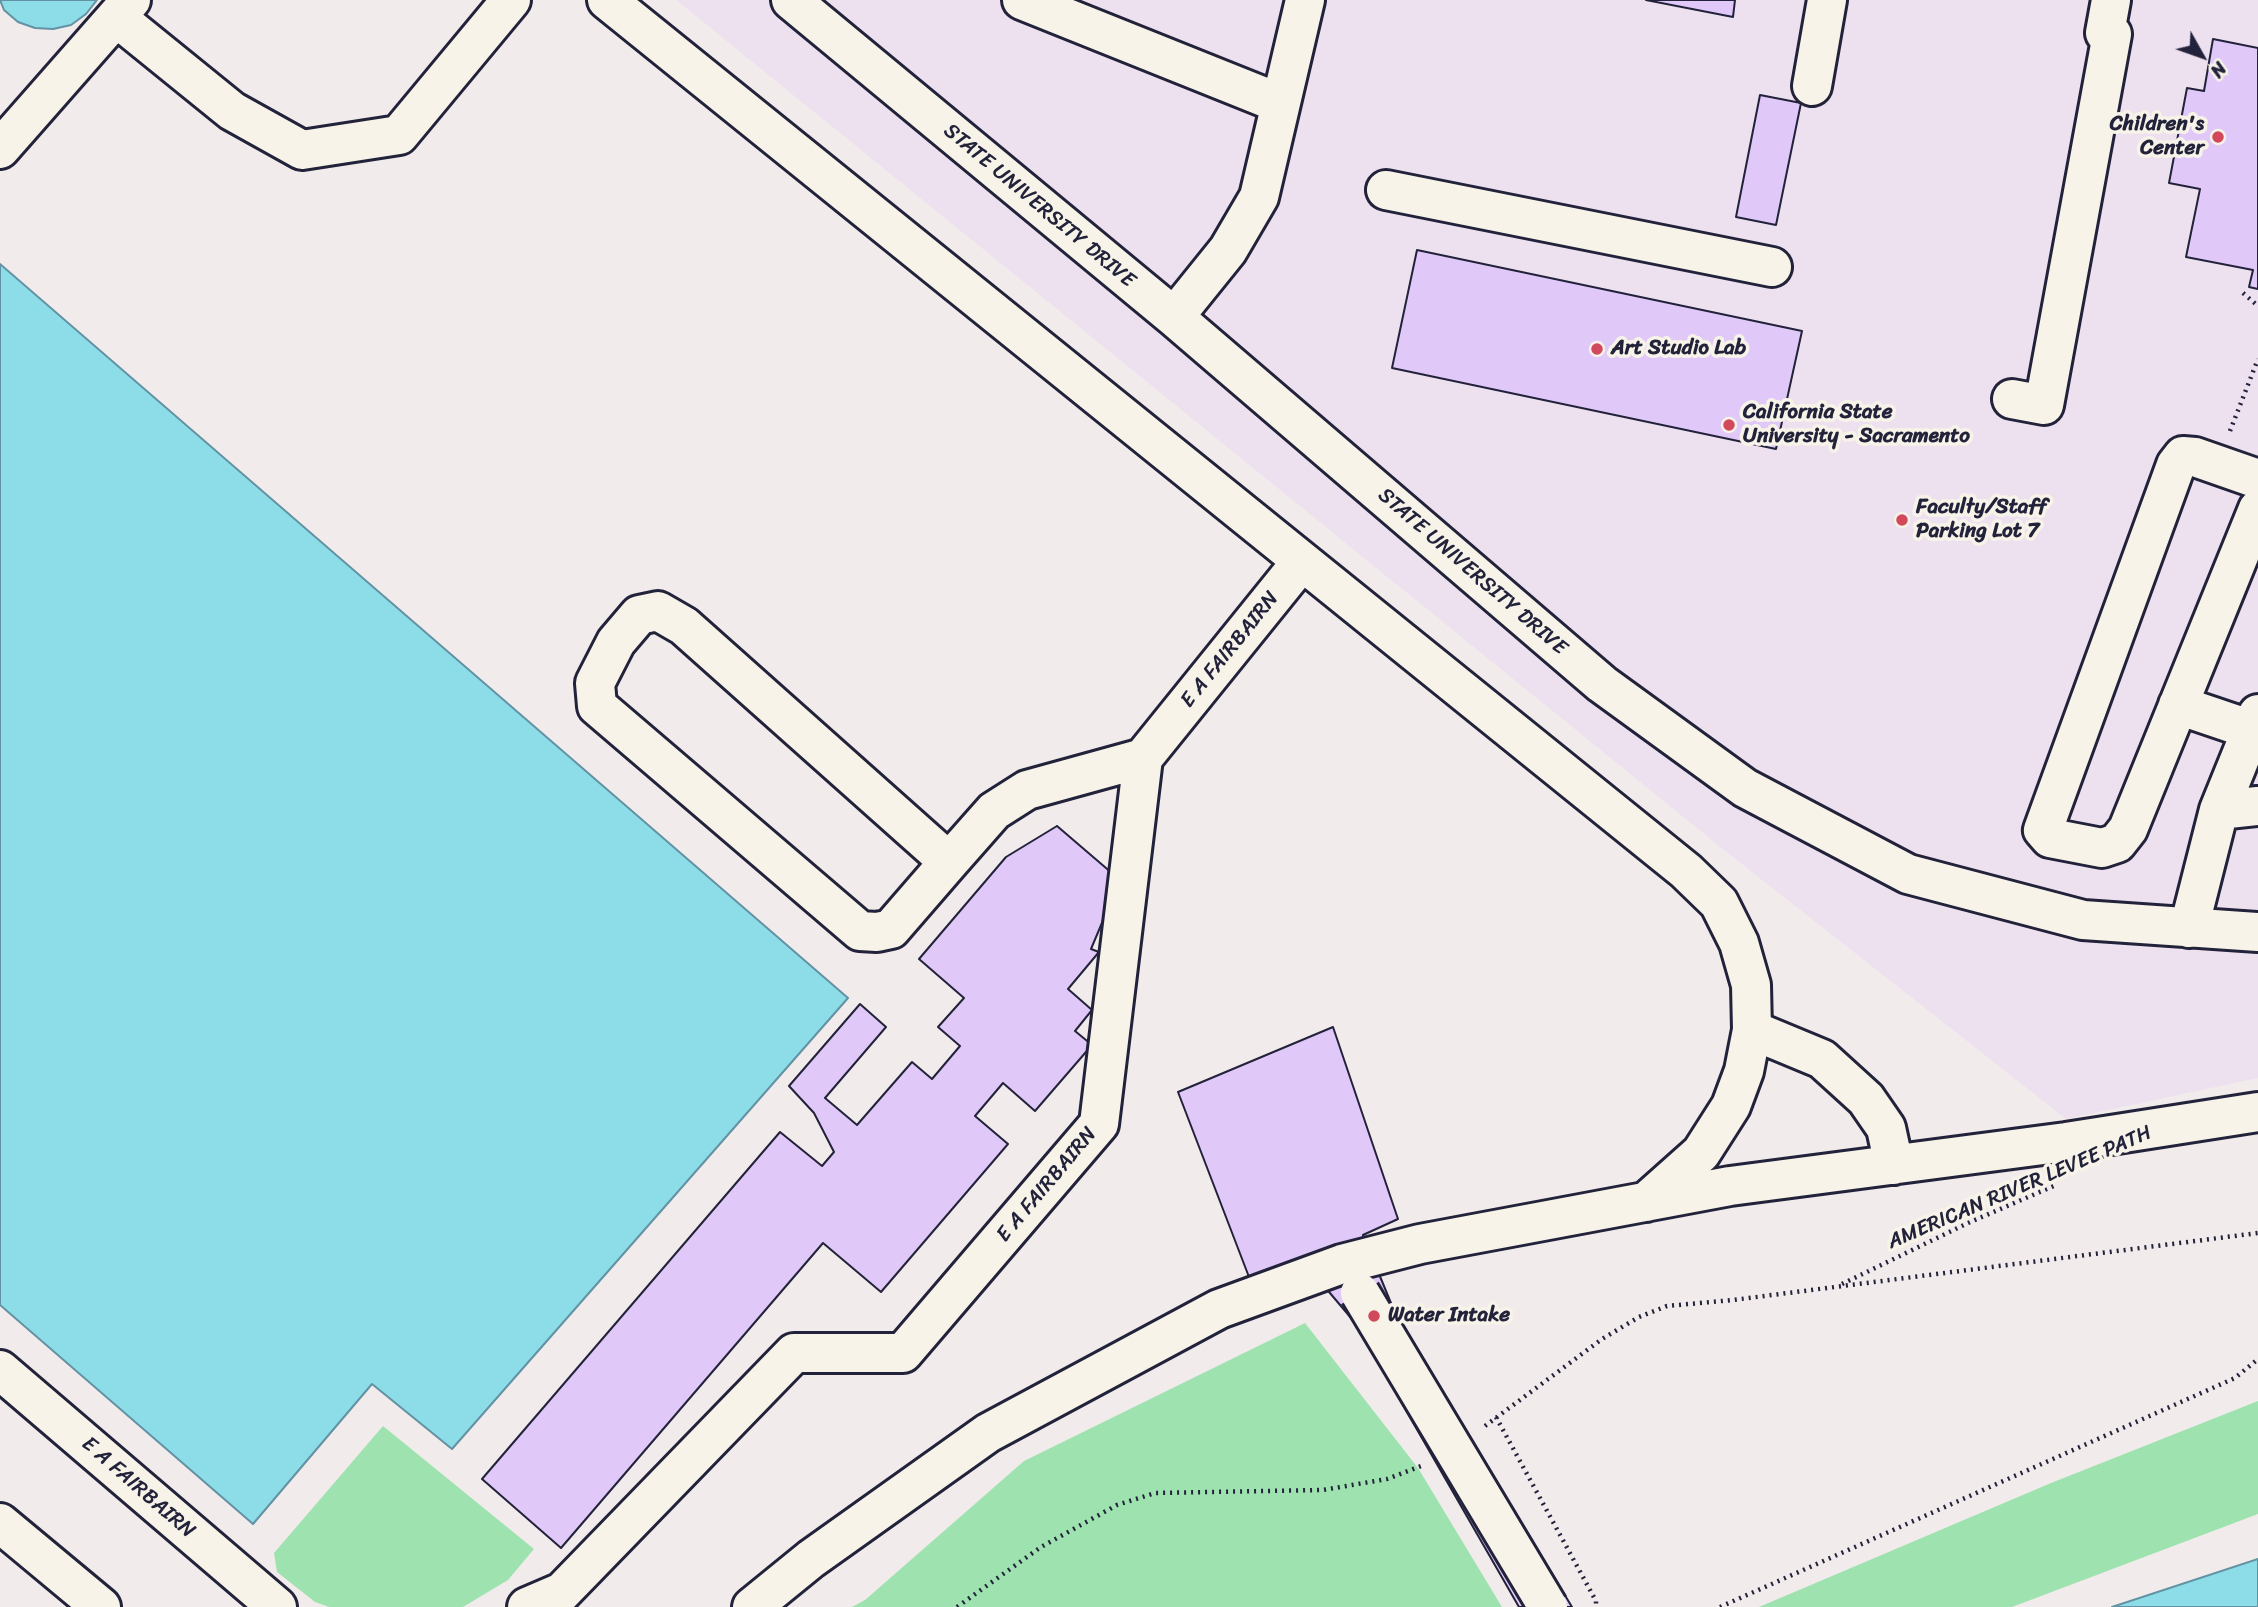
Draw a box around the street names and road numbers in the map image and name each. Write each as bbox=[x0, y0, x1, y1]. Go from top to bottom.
street label: STATE UNIVERSITY DRIVE bbox=[938, 119, 1140, 293]
street label: STATE UNIVERSITY DRIVE bbox=[1372, 483, 1572, 661]
street label: E A FAIRBAIRN bbox=[1176, 587, 1284, 713]
street label: AMERICAN RIVER LEVEE PATH bbox=[1884, 1121, 2156, 1255]
street label: E A FAIRBAIRN bbox=[992, 1122, 1102, 1248]
street label: E A FAIRBAIRN bbox=[76, 1432, 200, 1544]

